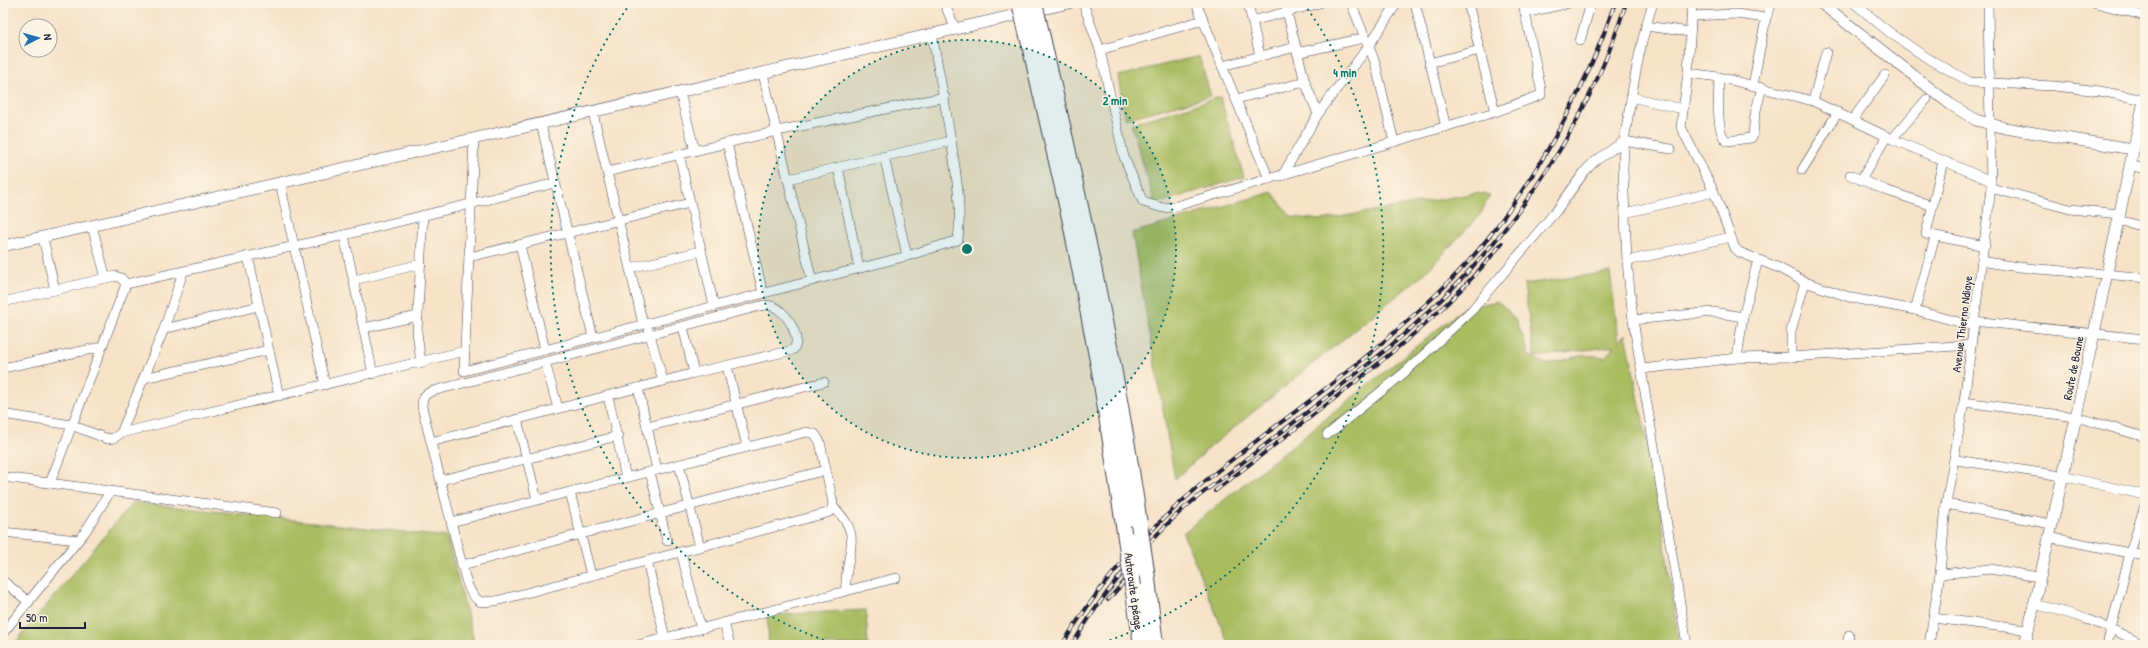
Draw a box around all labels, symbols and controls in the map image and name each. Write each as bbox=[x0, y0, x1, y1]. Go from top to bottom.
north arrow bbox=[18, 18, 58, 58]
text: N bbox=[41, 33, 55, 41]
text: 4 min bbox=[1333, 64, 1357, 81]
text: 2 min bbox=[1103, 92, 1128, 109]
centre of rings bbox=[960, 242, 974, 256]
street label: Avenue Thierno Ndiaye bbox=[1948, 274, 1976, 373]
street label: Route de Boune bbox=[2058, 334, 2088, 401]
street label: Autoroute à péage bbox=[1120, 551, 1148, 631]
scale bar bbox=[20, 604, 85, 630]
text: 50 m bbox=[26, 609, 47, 626]

